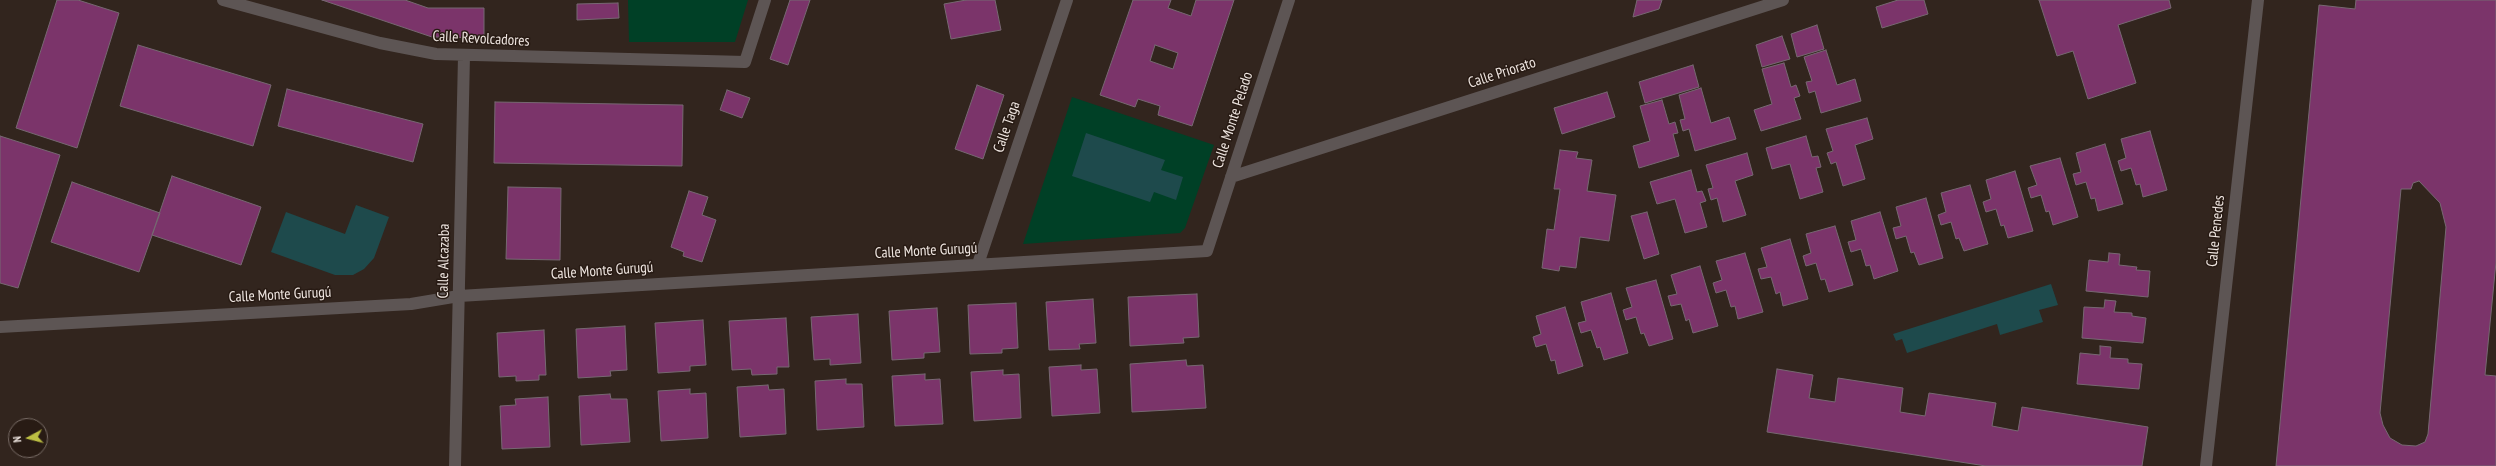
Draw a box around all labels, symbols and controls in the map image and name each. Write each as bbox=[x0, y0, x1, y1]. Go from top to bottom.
street label: Calle Revolcadores bbox=[432, 27, 530, 51]
street label: Calle Priorato bbox=[1466, 54, 1538, 92]
street label: Calle Monte Pelado bbox=[1209, 70, 1257, 170]
street label: Calle Taga bbox=[990, 99, 1024, 155]
street label: Calle Penedes bbox=[2203, 194, 2229, 268]
street label: Calle Alcazaba bbox=[434, 223, 454, 299]
street label: Calle Monte Gurugú bbox=[874, 239, 978, 263]
street label: Calle Monte Gurugú bbox=[550, 258, 654, 284]
street label: Calle Monte Gurugú bbox=[228, 283, 332, 307]
north arrow bbox=[8, 418, 48, 458]
text: N bbox=[10, 436, 24, 443]

